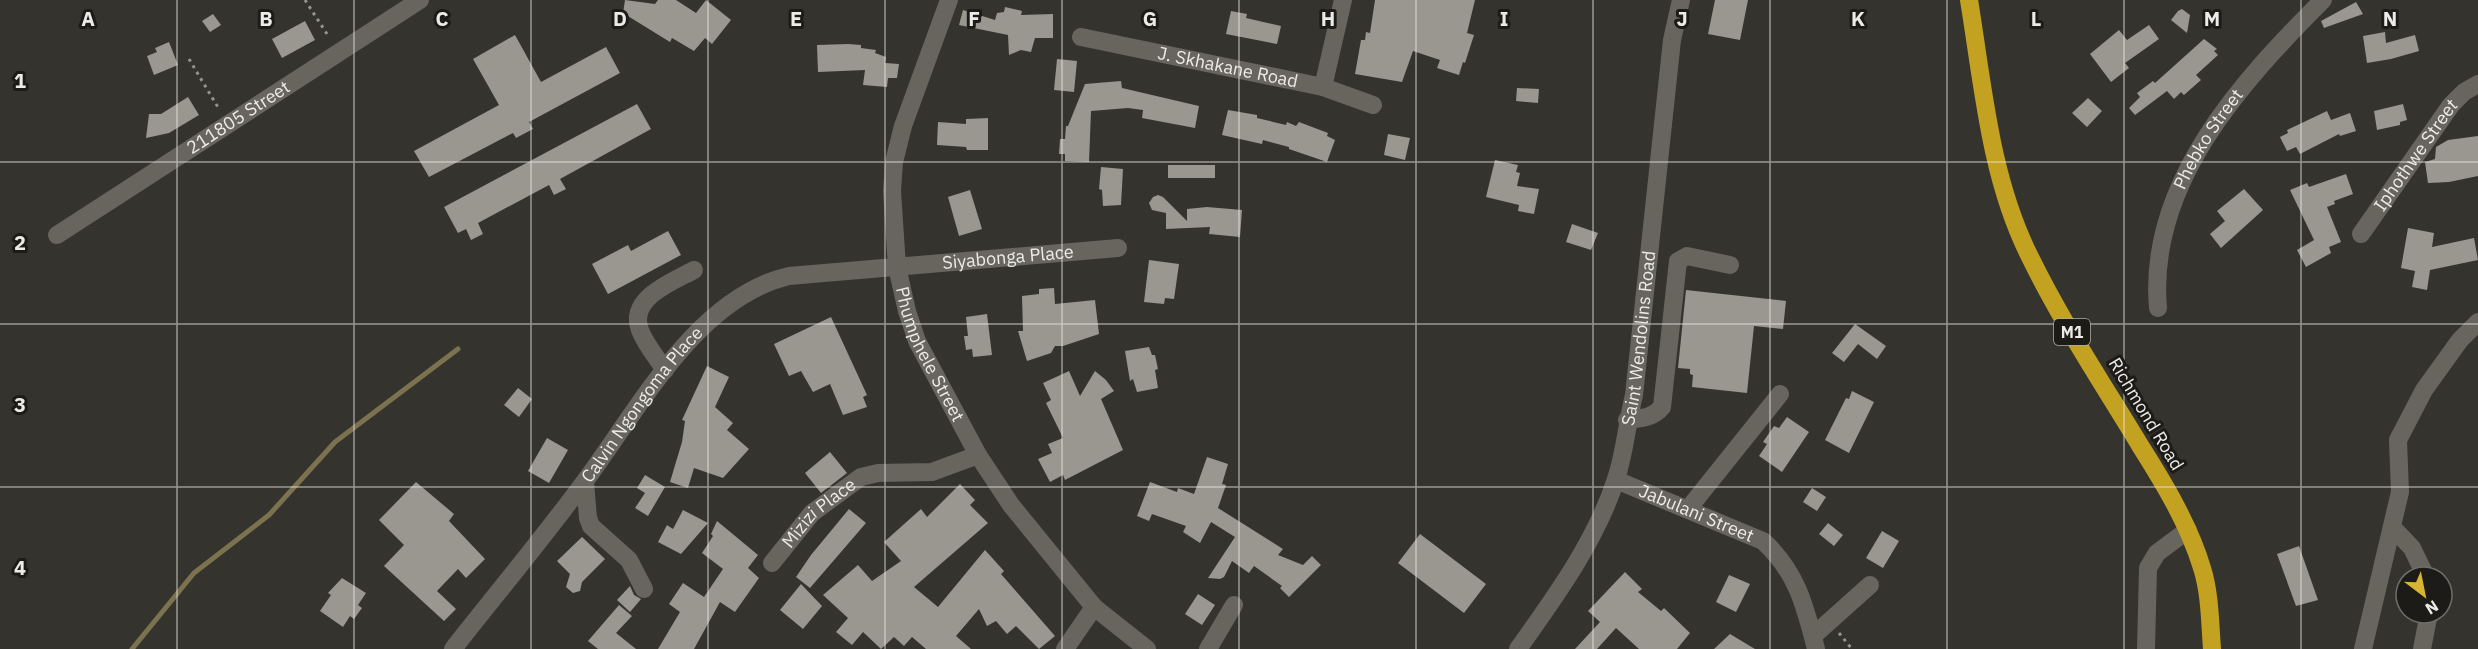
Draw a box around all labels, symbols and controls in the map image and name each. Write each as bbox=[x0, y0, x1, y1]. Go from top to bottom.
text: A bbox=[81, 5, 95, 32]
text: B bbox=[259, 5, 273, 32]
text: C bbox=[435, 5, 449, 32]
text: D bbox=[613, 5, 627, 32]
text: E bbox=[790, 5, 802, 32]
text: F bbox=[968, 5, 980, 32]
text: G bbox=[1143, 5, 1157, 32]
text: H bbox=[1321, 5, 1335, 32]
text: I bbox=[1500, 5, 1508, 32]
text: J bbox=[1676, 5, 1688, 32]
text: K bbox=[1851, 5, 1865, 32]
text: L bbox=[2031, 5, 2041, 32]
text: M bbox=[2204, 5, 2220, 32]
text: N bbox=[2383, 5, 2397, 32]
street label: J. Skhakane Road bbox=[1156, 41, 1300, 93]
text: 1 bbox=[14, 67, 26, 94]
street label: 211805 Street bbox=[182, 75, 294, 159]
street label: Phebko Street bbox=[2168, 84, 2248, 193]
street label: Iphothwe Street bbox=[2368, 93, 2462, 216]
text: 2 bbox=[14, 229, 26, 256]
street label: Siyabonga Place bbox=[941, 240, 1075, 274]
street label: Saint Wendolins Road bbox=[1616, 250, 1660, 427]
street label: Phumphele Street bbox=[891, 284, 970, 425]
road number: M1 bbox=[2054, 319, 2090, 345]
street label: Calvin Ngongoma Place bbox=[576, 321, 707, 487]
street label: Richmond Road bbox=[2104, 353, 2189, 474]
text: 3 bbox=[14, 391, 26, 418]
street label: Mizizi Place bbox=[777, 473, 860, 552]
street label: Jabulani Street bbox=[1636, 479, 1758, 547]
text: 4 bbox=[14, 554, 26, 581]
north arrow bbox=[2394, 565, 2454, 625]
text: N bbox=[2422, 596, 2442, 619]

